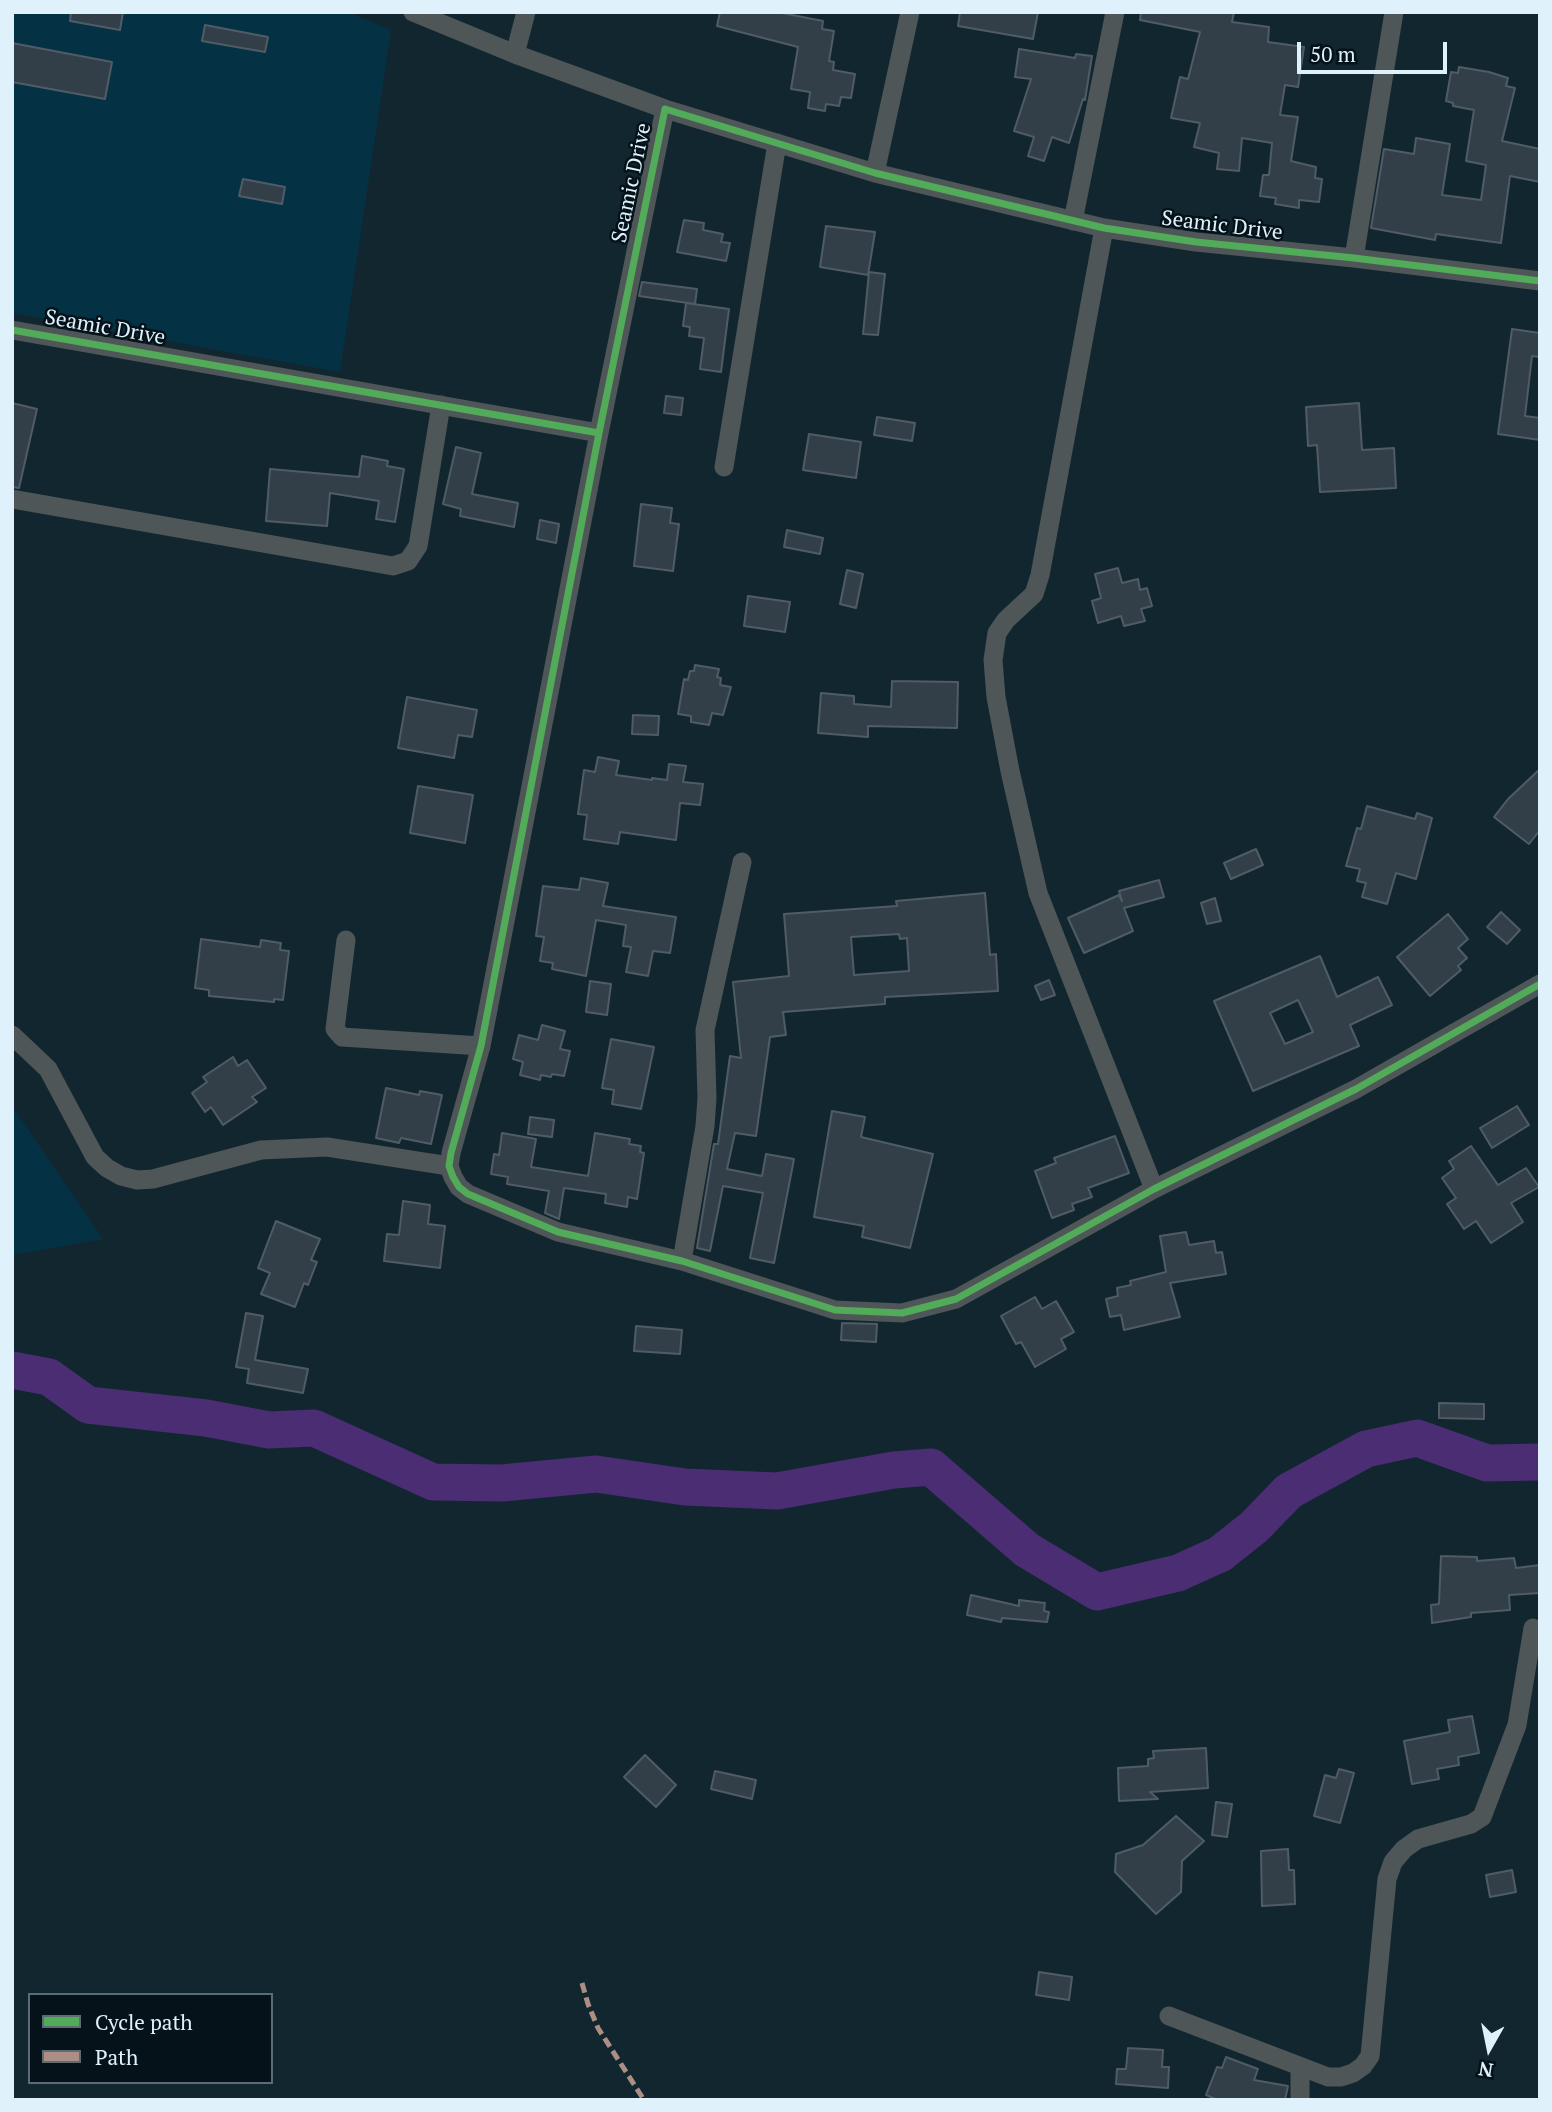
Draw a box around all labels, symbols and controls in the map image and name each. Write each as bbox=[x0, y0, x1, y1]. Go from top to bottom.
scale bar bbox=[1300, 28, 1450, 72]
text: 50 m bbox=[1310, 40, 1356, 68]
street label: Seamic Drive bbox=[607, 121, 657, 245]
street label: Seamic Drive bbox=[1160, 206, 1284, 246]
street label: Seamic Drive bbox=[43, 305, 167, 351]
legend bbox=[28, 1993, 273, 2084]
text: Cycle path bbox=[95, 2008, 193, 2036]
north arrow bbox=[1454, 2014, 1524, 2084]
text: Path bbox=[95, 2043, 138, 2071]
text: N bbox=[1477, 2057, 1495, 2084]

